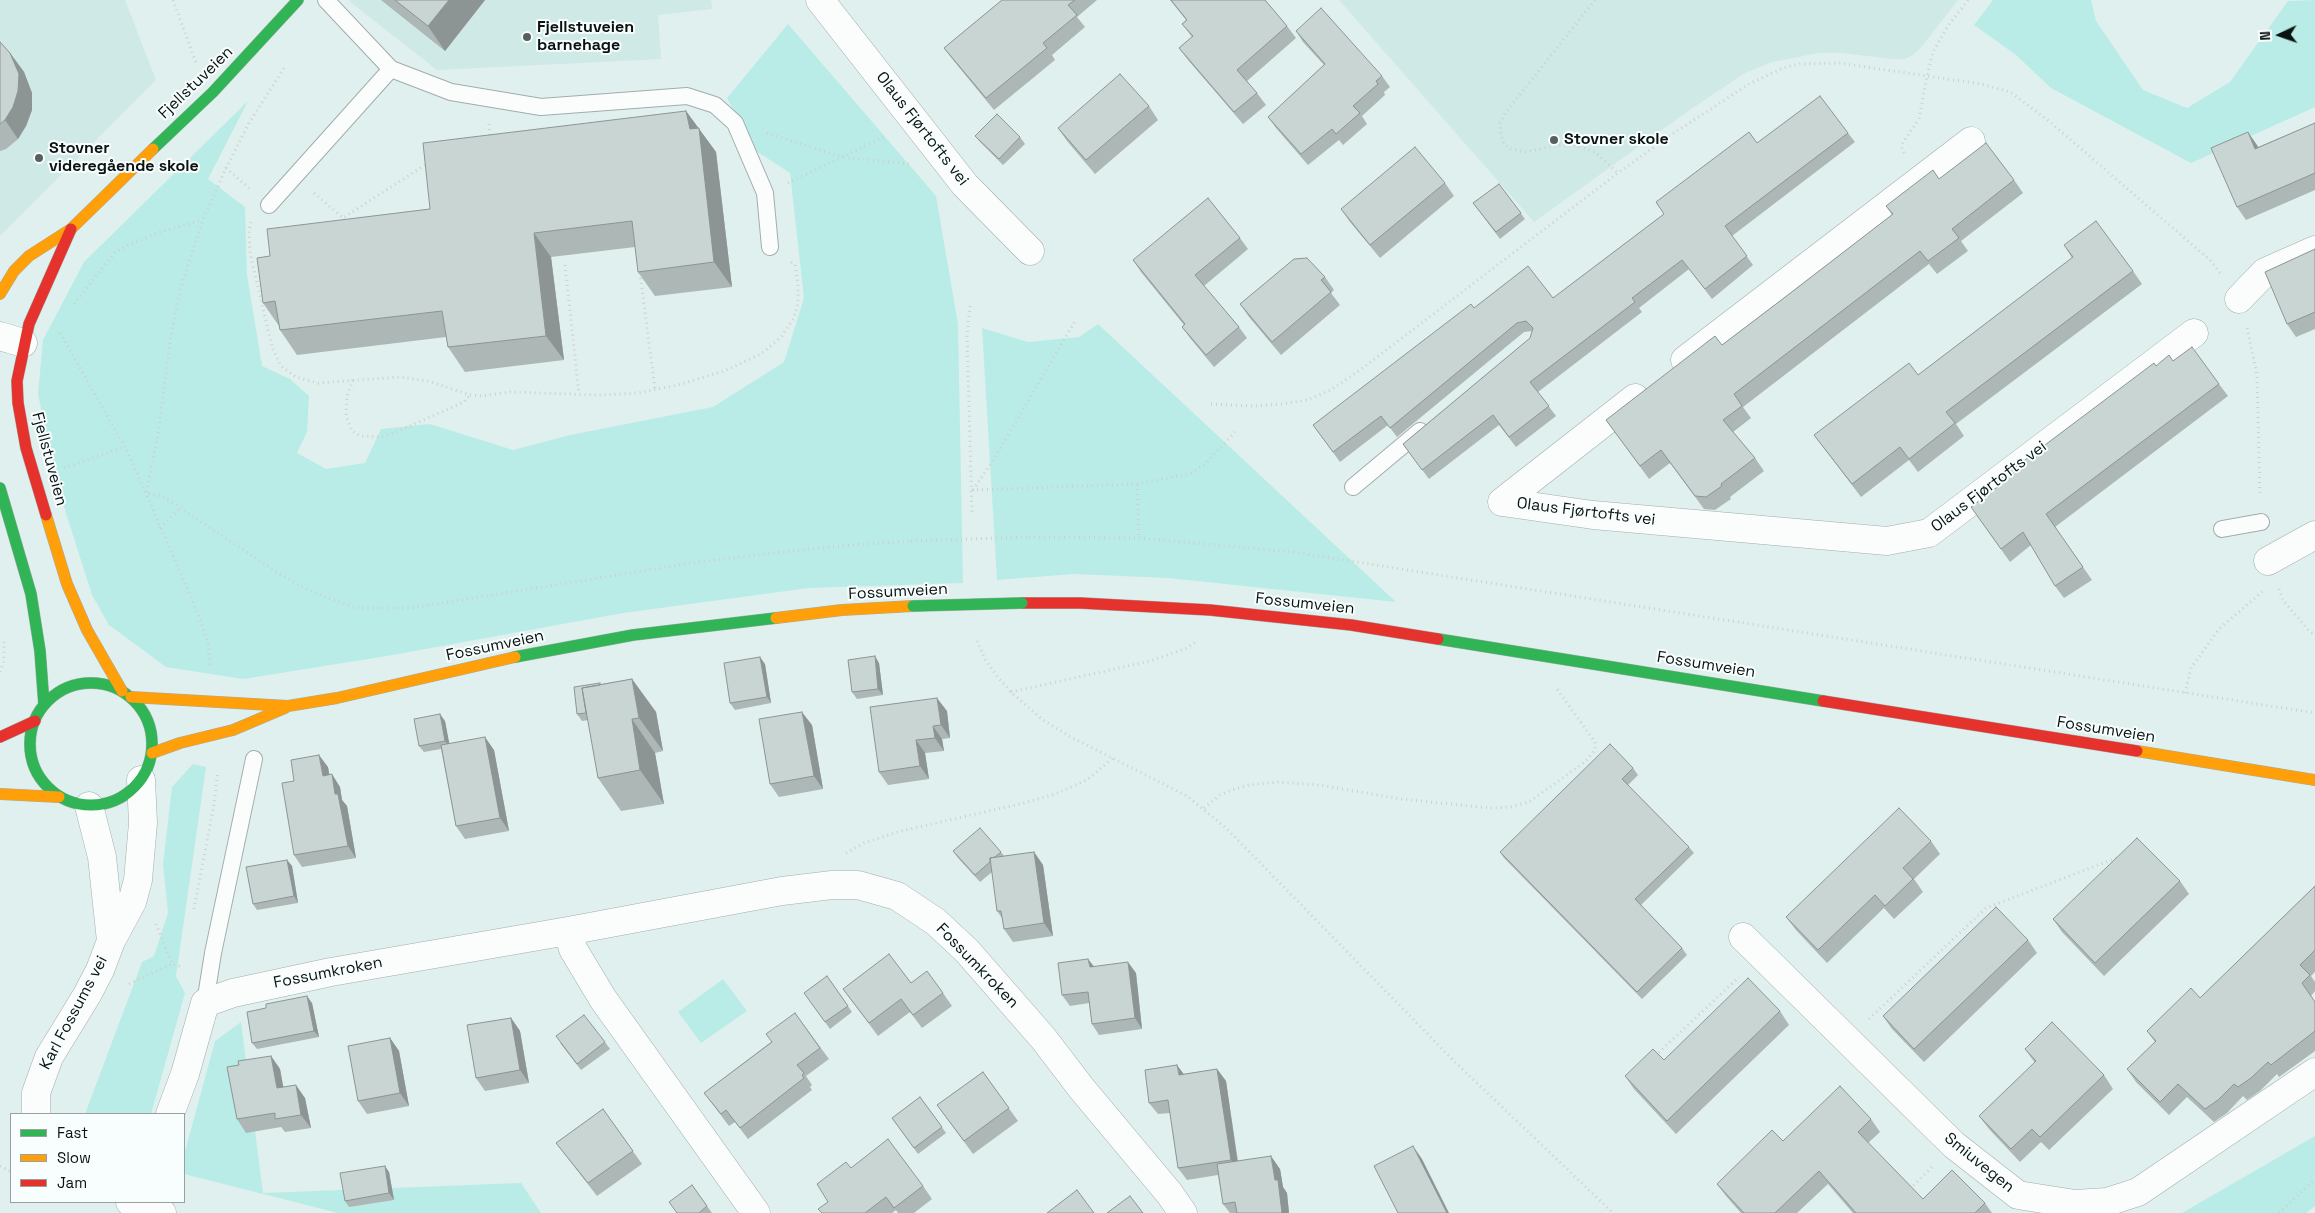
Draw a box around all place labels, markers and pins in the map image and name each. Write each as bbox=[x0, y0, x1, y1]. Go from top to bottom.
place label: Fjellstuveien barnehage bbox=[537, 18, 634, 56]
marker: Fjellstuveien barnehage bbox=[521, 31, 533, 43]
place label: Stovner skole bbox=[1564, 130, 1669, 150]
marker: Stovner skole bbox=[1548, 134, 1560, 146]
place label: Stovner videregående skole bbox=[49, 139, 199, 177]
marker: Stovner videregående skole bbox=[33, 152, 45, 164]

